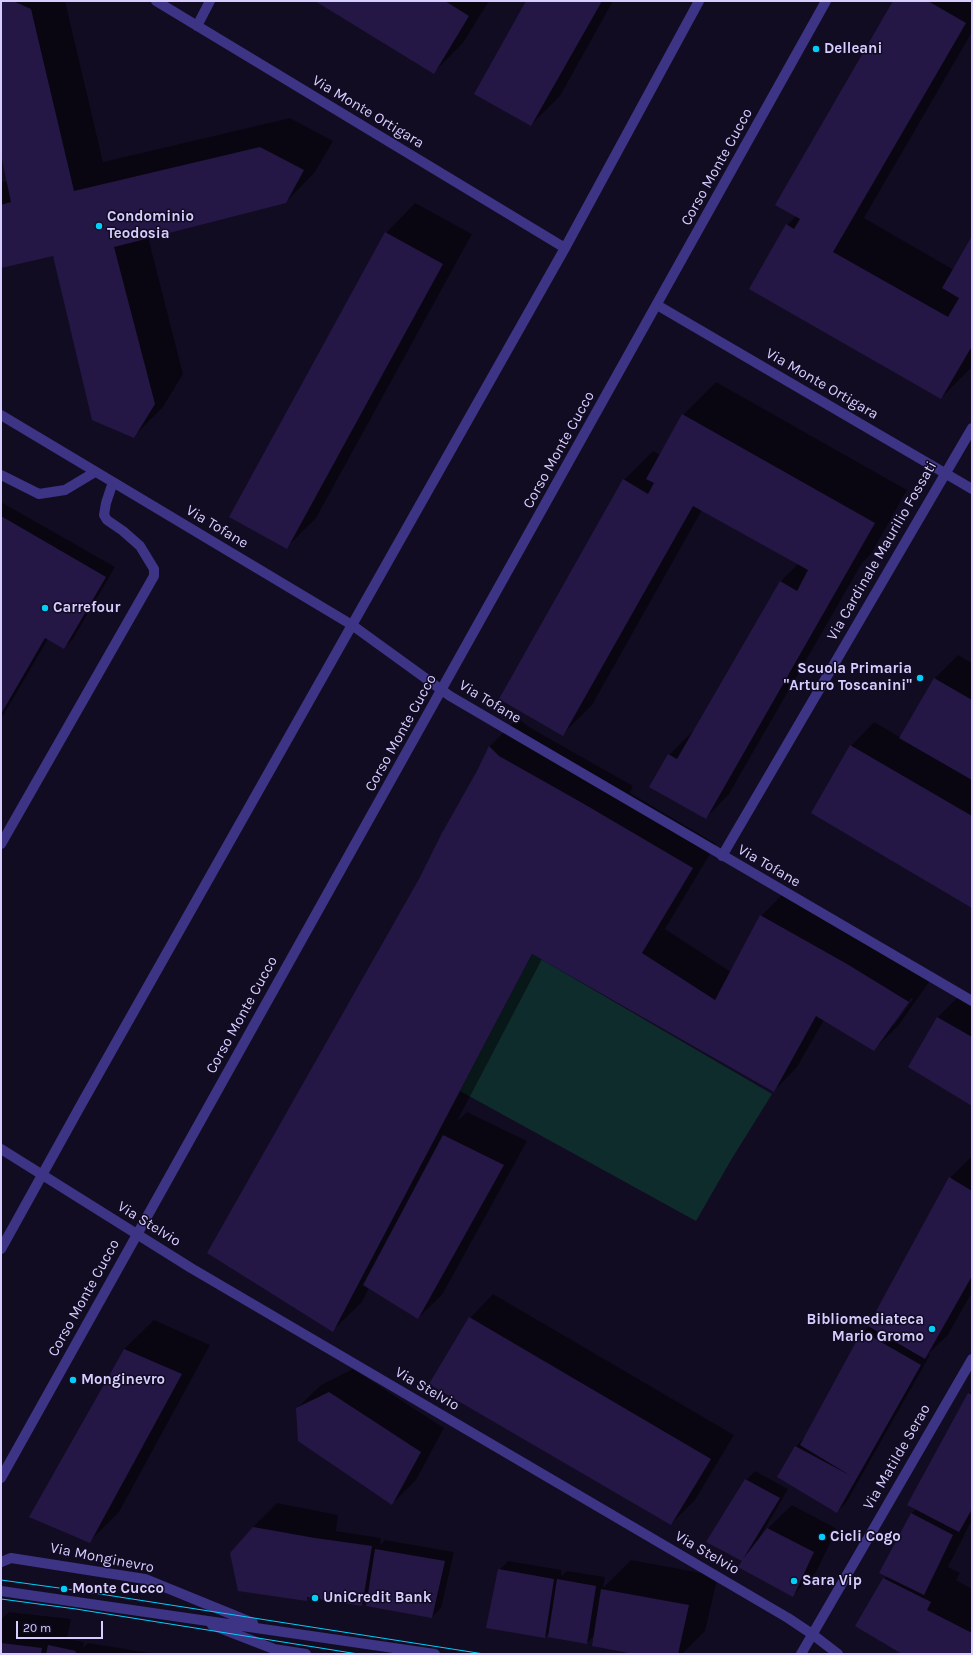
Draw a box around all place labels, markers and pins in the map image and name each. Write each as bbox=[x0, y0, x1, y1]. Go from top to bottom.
place label: Delleani bbox=[824, 40, 882, 58]
marker: Delleani bbox=[811, 44, 821, 54]
place label: Condominio Teodosia bbox=[107, 208, 194, 243]
marker: Condominio Teodosia bbox=[94, 221, 104, 231]
place label: Carrefour bbox=[53, 599, 120, 617]
marker: Carrefour bbox=[40, 603, 50, 613]
place label: Scuola Primaria "Arturo Toscanini" bbox=[784, 660, 912, 695]
marker: Scuola Primaria "Arturo Toscanini" bbox=[915, 673, 925, 683]
place label: Bibliomediateca Mario Gromo bbox=[806, 1311, 924, 1346]
marker: Bibliomediateca Mario Gromo bbox=[927, 1324, 937, 1334]
place label: Monginevro bbox=[81, 1371, 165, 1389]
marker: Monginevro bbox=[68, 1375, 78, 1385]
place label: Cicli Cogo bbox=[830, 1528, 901, 1546]
marker: Cicli Cogo bbox=[817, 1532, 827, 1542]
place label: Sara Vip bbox=[802, 1572, 862, 1590]
marker: Sara Vip bbox=[789, 1576, 799, 1586]
place label: Monte Cucco bbox=[72, 1580, 164, 1598]
marker: Monte Cucco bbox=[59, 1584, 69, 1594]
place label: UniCredit Bank bbox=[323, 1589, 432, 1607]
marker: UniCredit Bank bbox=[310, 1593, 320, 1603]

